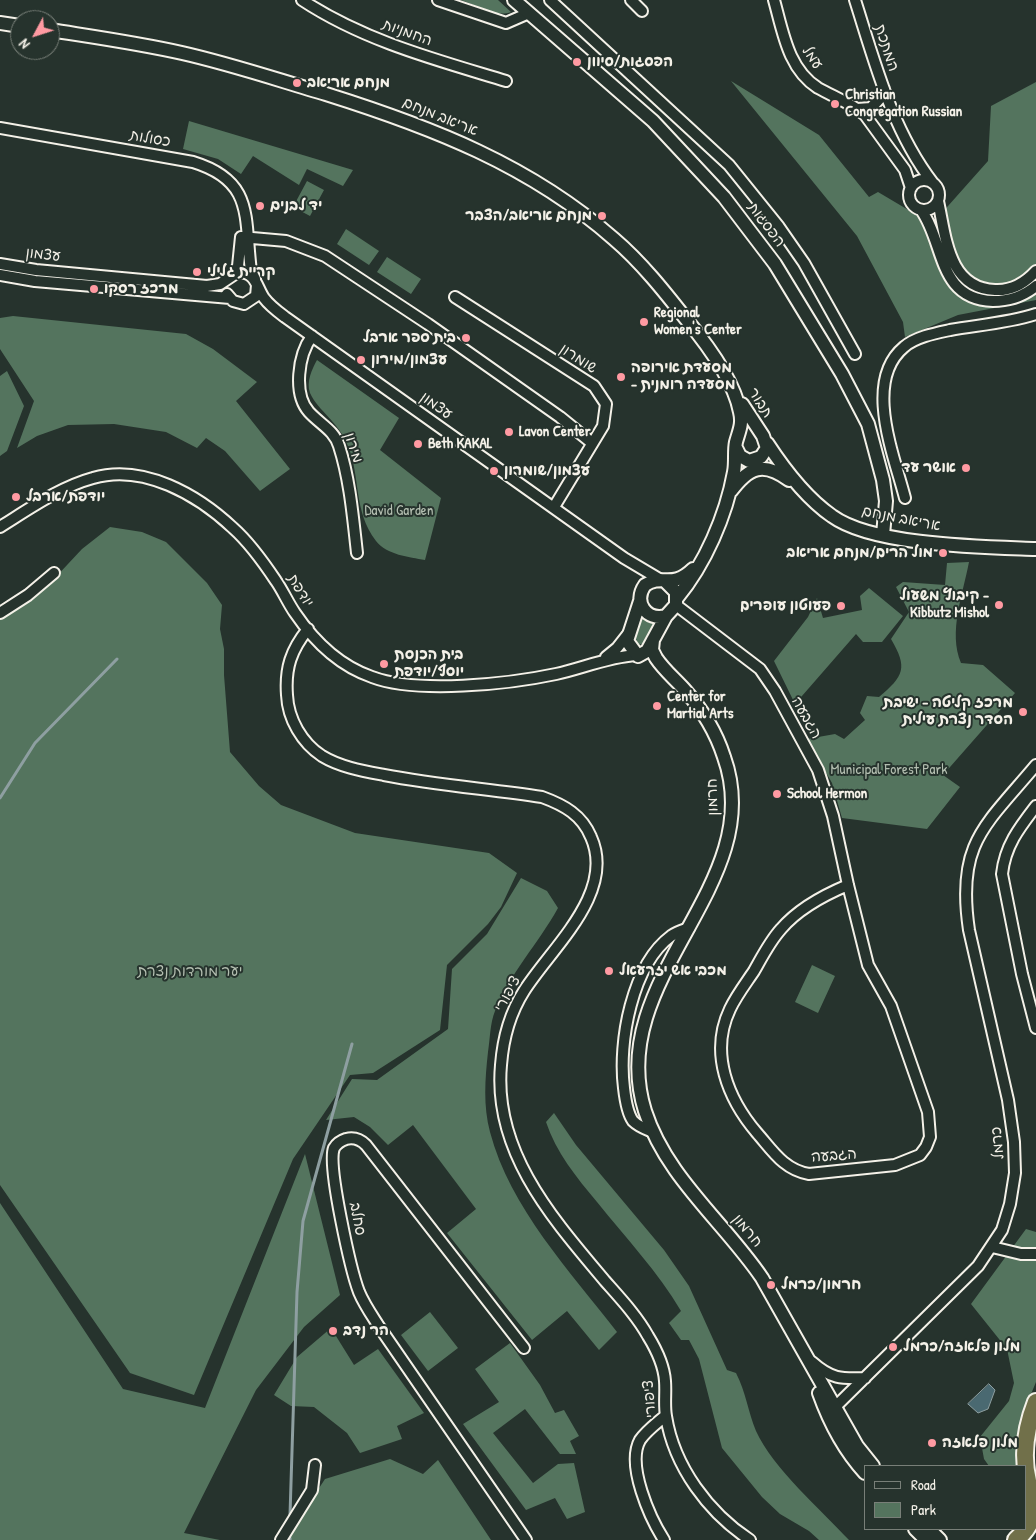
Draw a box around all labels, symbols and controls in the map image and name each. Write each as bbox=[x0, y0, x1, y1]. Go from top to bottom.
north arrow bbox=[10, 10, 60, 60]
street label: החמניות bbox=[380, 16, 434, 50]
street label: המתכת bbox=[870, 22, 902, 74]
text: N bbox=[14, 35, 34, 53]
street label: עמל bbox=[798, 43, 826, 73]
place label: הפסגות/סיוון bbox=[587, 53, 673, 71]
marker: הפסגות/סיוון bbox=[571, 56, 583, 68]
place label: מנחם אריאב bbox=[307, 74, 390, 92]
marker: מנחם אריאב bbox=[291, 77, 303, 89]
place label: Christian Congregation Russian bbox=[845, 86, 962, 121]
street label: אריאב מנחם bbox=[400, 94, 480, 140]
marker: Christian Congregation Russian bbox=[829, 98, 841, 110]
street label: כסולות bbox=[128, 127, 172, 151]
place label: יד לבנים bbox=[270, 197, 322, 215]
street label: הפסגות bbox=[743, 199, 789, 251]
marker: יד לבנים bbox=[254, 200, 266, 212]
place label: מנחם אריאב/הצבר bbox=[465, 207, 592, 225]
marker: מנחם אריאב/הצבר bbox=[596, 210, 608, 222]
street label: עצמון bbox=[25, 244, 61, 266]
place label: קריית גלילי bbox=[207, 263, 275, 281]
marker: קריית גלילי bbox=[191, 266, 203, 278]
place label: מרכז רסקו bbox=[104, 280, 179, 298]
marker: מרכז רסקו bbox=[88, 283, 100, 295]
place label: Regional Women's Center bbox=[654, 304, 742, 339]
marker: Regional Women's Center bbox=[638, 316, 650, 328]
place label: בית ספר ארבל bbox=[363, 329, 456, 347]
marker: בית ספר ארבל bbox=[460, 332, 472, 344]
street label: שומרון bbox=[556, 340, 600, 378]
place label: עצמון/מירון bbox=[371, 351, 447, 369]
marker: עצמון/מירון bbox=[355, 354, 367, 366]
place label: מסעדת אירופה - מסעדה רומנית bbox=[631, 359, 736, 394]
marker: מסעדת אירופה - מסעדה רומנית bbox=[615, 371, 627, 383]
street label: תבור bbox=[744, 385, 776, 421]
street label: עצמון bbox=[417, 389, 455, 423]
place label: Lavon Center bbox=[519, 423, 591, 441]
marker: Lavon Center bbox=[503, 426, 515, 438]
street label: מירון bbox=[340, 430, 366, 466]
place label: Beth KAKAL bbox=[428, 435, 492, 453]
marker: Beth KAKAL bbox=[412, 438, 424, 450]
place label: אושר עד bbox=[901, 459, 956, 477]
place label: עצמון/שומרון bbox=[504, 462, 590, 480]
marker: אושר עד bbox=[960, 462, 972, 474]
marker: עצמון/שומרון bbox=[488, 465, 500, 477]
place label: יודפת/ארבל bbox=[26, 488, 105, 506]
marker: יודפת/ארבל bbox=[10, 491, 22, 503]
park label: David Garden bbox=[364, 502, 434, 520]
street label: אריאב מנחם bbox=[860, 503, 942, 535]
place label: מול הרים/מנחם אריאב bbox=[786, 544, 933, 562]
marker: מול הרים/מנחם אריאב bbox=[937, 547, 949, 559]
street label: יודפת bbox=[283, 571, 317, 611]
place label: קיבוץ משעול - Kibbutz Mishol bbox=[899, 587, 989, 622]
place label: פעוטון עופרים bbox=[740, 597, 831, 615]
marker: קיבוץ משעול - Kibbutz Mishol bbox=[993, 599, 1005, 611]
marker: פעוטון עופרים bbox=[835, 600, 847, 612]
place label: בית הכנסת יוסף/יודפת bbox=[394, 646, 464, 681]
marker: בית הכנסת יוסף/יודפת bbox=[378, 658, 390, 670]
place label: Center for Martial Arts bbox=[667, 688, 733, 723]
street label: הגבעה bbox=[787, 694, 825, 742]
place label: מרכז קליטה - ישיבת הסדר נצרת עילית bbox=[883, 694, 1013, 729]
marker: Center for Martial Arts bbox=[651, 700, 663, 712]
marker: מרכז קליטה - ישיבת הסדר נצרת עילית bbox=[1017, 706, 1029, 718]
park label: Municipal Forest Park bbox=[831, 761, 947, 779]
street label: חרמון bbox=[703, 778, 723, 816]
place label: School Hermon bbox=[787, 785, 867, 803]
marker: School Hermon bbox=[771, 788, 783, 800]
place label: מכבי אש יזרעאל bbox=[619, 962, 727, 980]
park label: יער מורדות נצרת bbox=[138, 963, 242, 981]
marker: מכבי אש יזרעאל bbox=[603, 965, 615, 977]
street label: ציפורי bbox=[491, 973, 525, 1015]
street label: כרמל bbox=[988, 1126, 1008, 1160]
street label: הגבעה bbox=[811, 1145, 857, 1167]
street label: סחלב bbox=[345, 1201, 369, 1237]
street label: חרמון bbox=[728, 1211, 766, 1251]
place label: חרמון/כרמל bbox=[781, 1276, 861, 1294]
marker: חרמון/כרמל bbox=[765, 1279, 777, 1291]
place label: הר נדב bbox=[343, 1322, 389, 1340]
marker: הר נדב bbox=[327, 1325, 339, 1337]
place label: מלון פלאזה/כרמל bbox=[903, 1338, 1020, 1356]
marker: מלון פלאזה/כרמל bbox=[887, 1341, 899, 1353]
street label: ציפורי bbox=[639, 1379, 661, 1419]
place label: מלון פלאזה bbox=[942, 1434, 1018, 1452]
marker: מלון פלאזה bbox=[926, 1437, 938, 1449]
legend bbox=[864, 1465, 1026, 1530]
text: Road bbox=[911, 1474, 936, 1495]
text: Park bbox=[911, 1499, 936, 1520]

